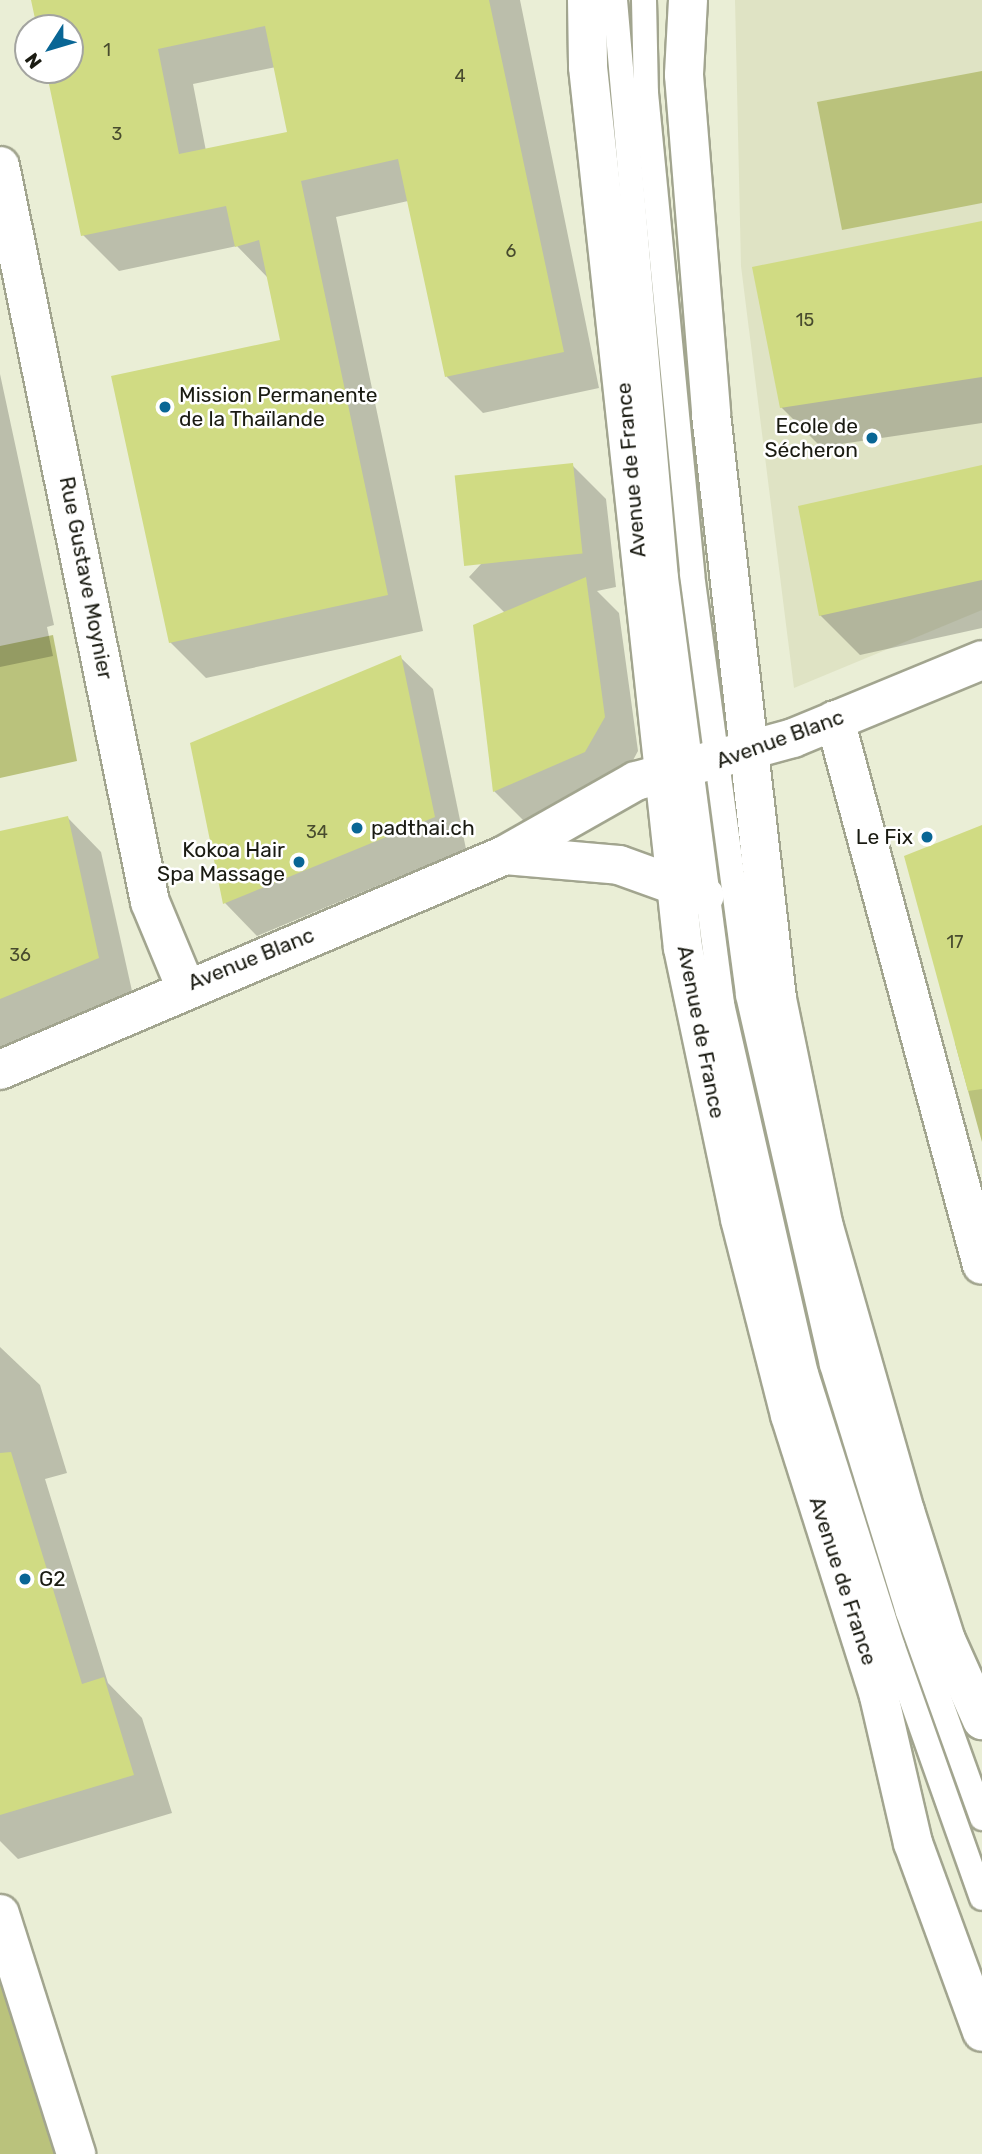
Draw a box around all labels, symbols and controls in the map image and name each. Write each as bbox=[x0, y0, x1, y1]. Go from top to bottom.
north arrow bbox=[14, 14, 84, 84]
house number: 1 bbox=[103, 39, 111, 61]
text: N bbox=[20, 48, 47, 73]
house number: 4 bbox=[454, 65, 466, 87]
house number: 3 bbox=[112, 123, 122, 145]
house number: 6 bbox=[506, 240, 516, 262]
house number: 15 bbox=[796, 309, 814, 331]
street label: Avenue de France bbox=[611, 381, 651, 559]
place label: Mission Permanente de la Thaïlande bbox=[179, 382, 378, 432]
marker: Mission Permanente de la Thaïlande bbox=[157, 399, 173, 415]
place label: Ecole de Sécheron bbox=[764, 413, 858, 463]
marker: Ecole de Sécheron bbox=[864, 430, 880, 446]
street label: Rue Gustave Moynier bbox=[54, 474, 118, 682]
street label: Avenue Blanc bbox=[713, 704, 847, 774]
place label: padthai.ch bbox=[371, 815, 475, 841]
marker: padthai.ch bbox=[349, 820, 365, 836]
house number: 34 bbox=[306, 821, 328, 843]
place label: Le Fix bbox=[856, 824, 913, 850]
marker: Le Fix bbox=[919, 829, 935, 845]
place label: Kokoa Hair Spa Massage bbox=[157, 837, 285, 887]
marker: Kokoa Hair Spa Massage bbox=[291, 854, 307, 870]
street label: Avenue Blanc bbox=[184, 922, 318, 996]
house number: 17 bbox=[947, 931, 963, 953]
street label: Avenue de France bbox=[672, 943, 730, 1121]
house number: 36 bbox=[9, 944, 31, 966]
street label: Avenue de France bbox=[804, 1494, 882, 1668]
place label: G2 bbox=[39, 1566, 66, 1592]
marker: G2 bbox=[17, 1571, 33, 1587]

